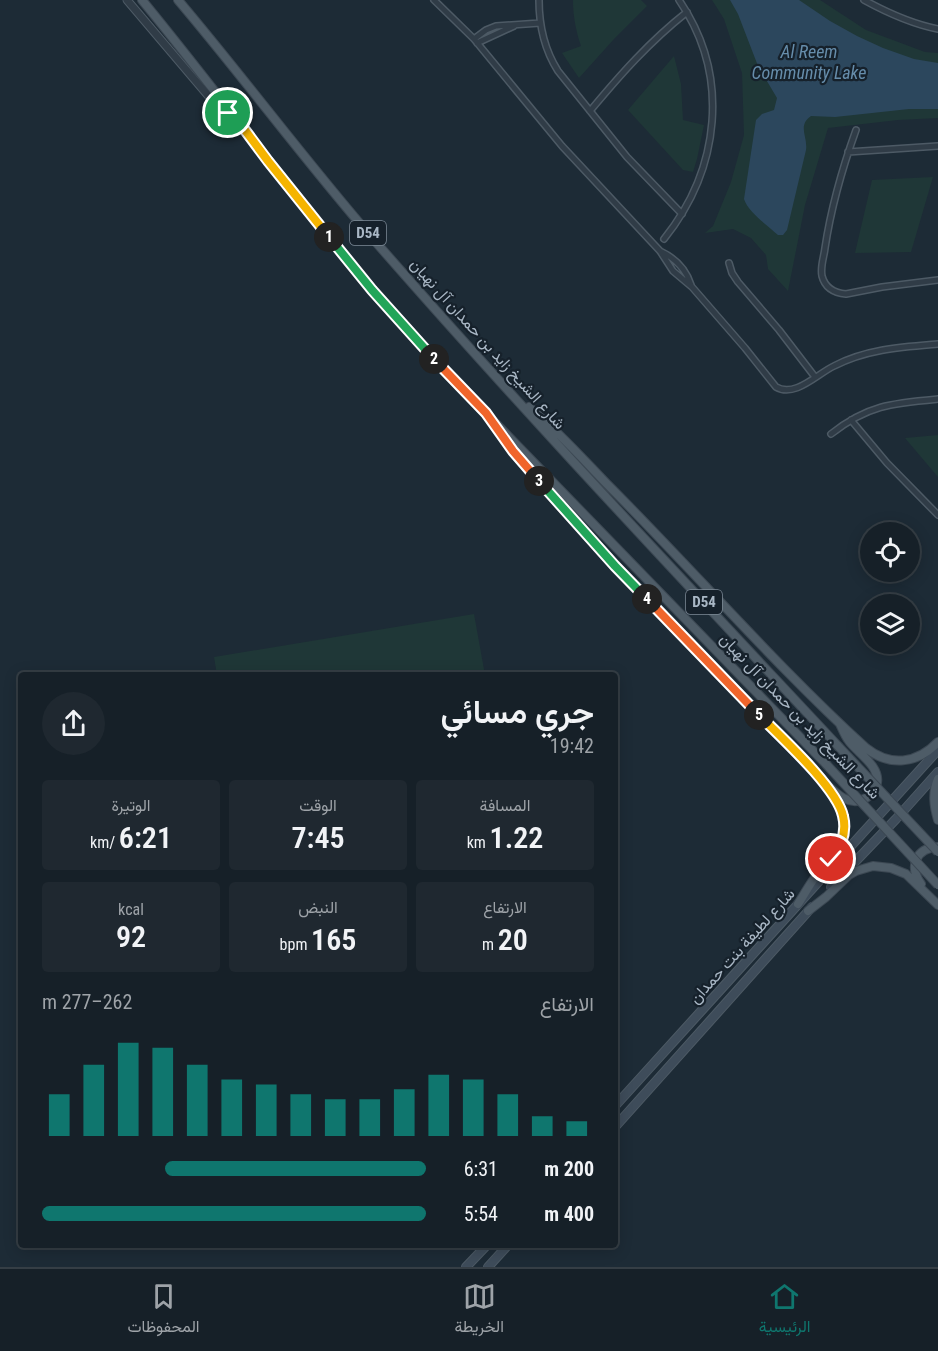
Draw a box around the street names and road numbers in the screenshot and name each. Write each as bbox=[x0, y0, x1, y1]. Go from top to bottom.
road number: D54 bbox=[350, 221, 386, 245]
street label: شارع الشيخ زايد بن حمدان آل نهيان bbox=[405, 255, 570, 435]
road number: D54 bbox=[686, 590, 722, 614]
street label: شارع الشيخ زايد بن حمدان آل نهيان bbox=[714, 629, 884, 804]
street label: شارع لطيفة بنت حمدان bbox=[685, 884, 800, 1009]

